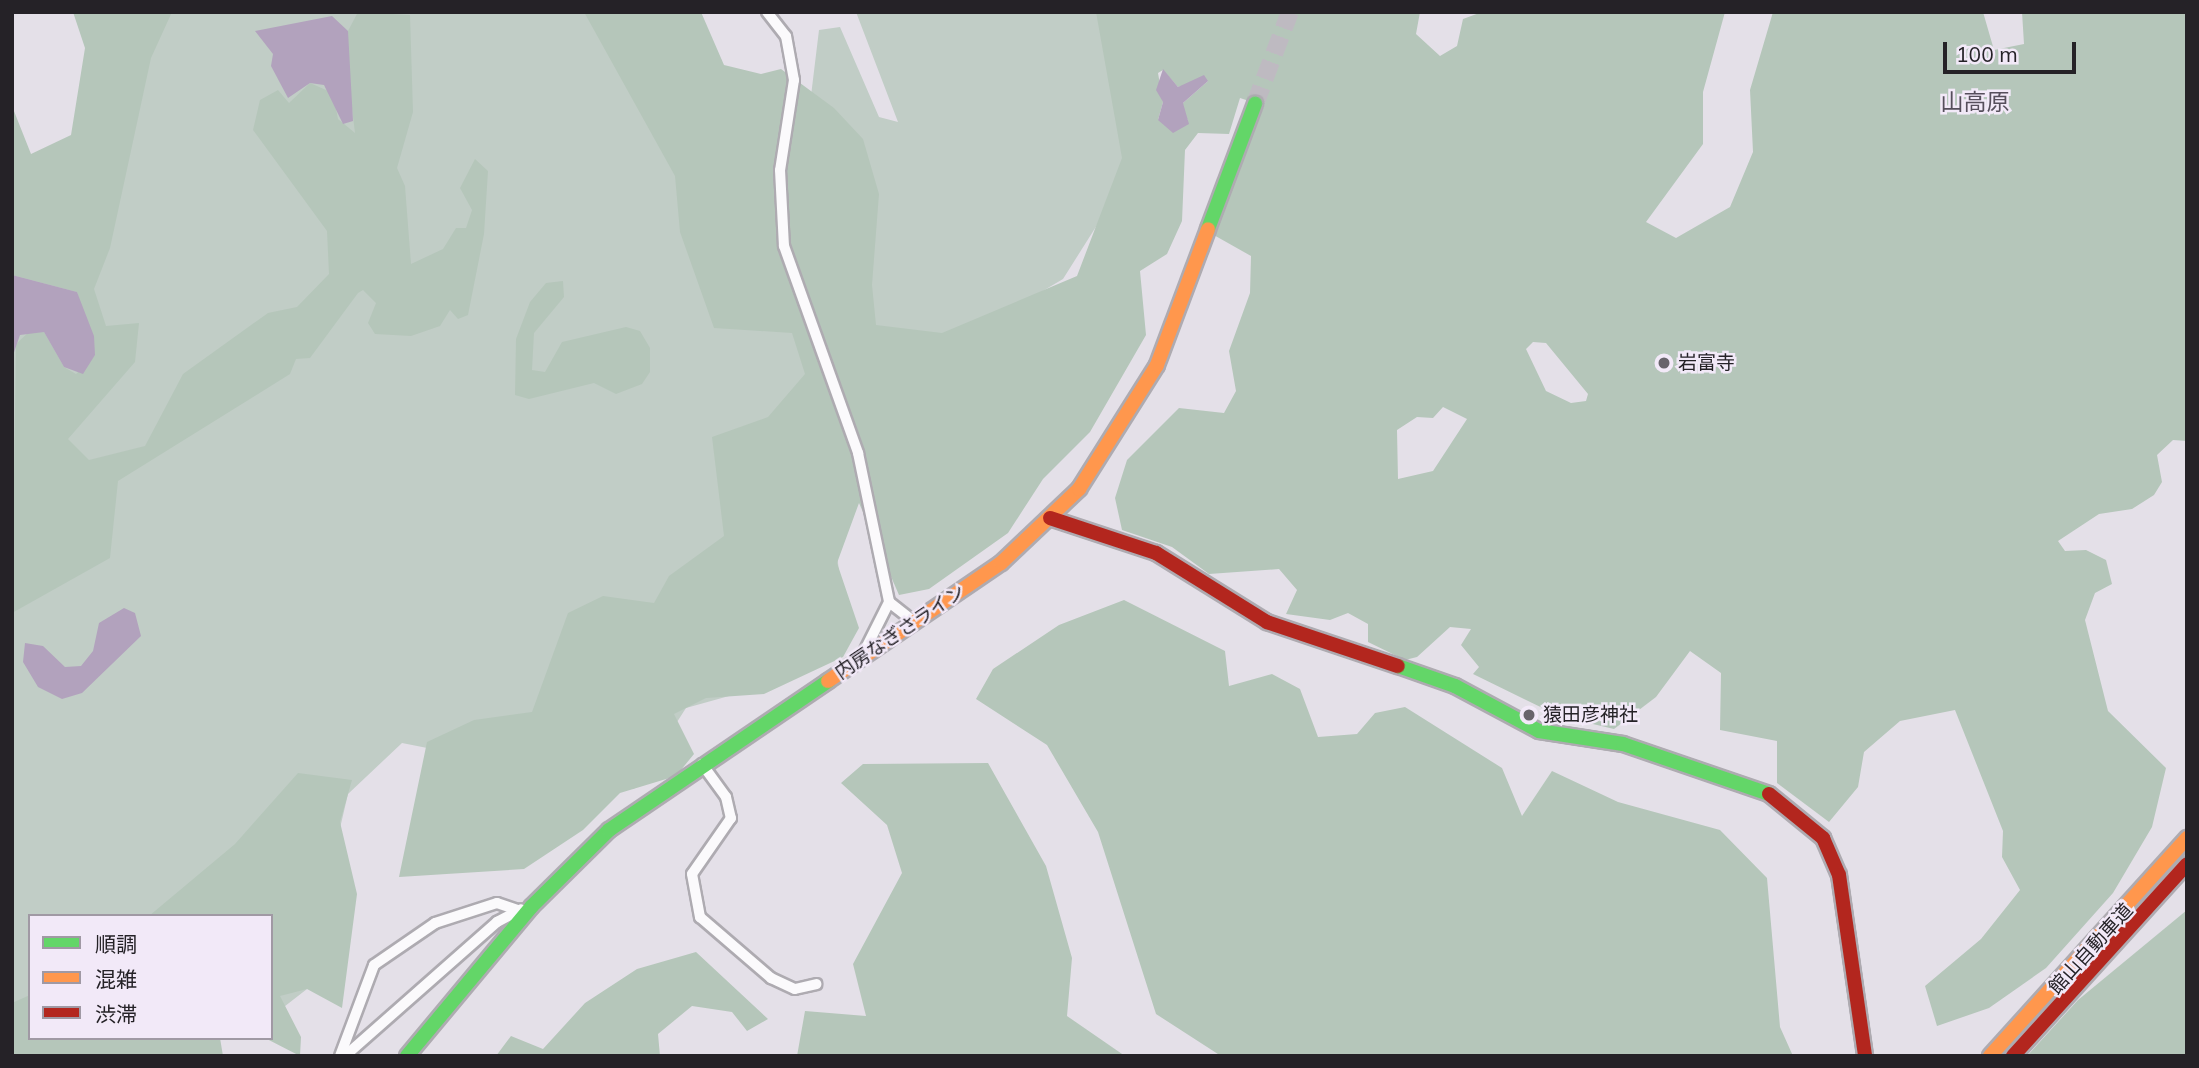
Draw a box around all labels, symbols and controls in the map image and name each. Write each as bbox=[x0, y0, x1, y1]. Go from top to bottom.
scale bar bbox=[1947, 28, 2080, 72]
text: 100 m bbox=[1956, 41, 2018, 67]
district label: 山高原 bbox=[1941, 88, 2009, 116]
place label: 岩富寺 bbox=[1678, 352, 1735, 374]
marker: 岩富寺 bbox=[1656, 355, 1672, 371]
street label: 内房なぎさライン bbox=[831, 580, 969, 684]
place label: 猿田彦神社 bbox=[1543, 704, 1638, 726]
marker: 猿田彦神社 bbox=[1521, 707, 1537, 723]
street label: 館山自動車道 bbox=[2044, 899, 2138, 999]
legend bbox=[28, 914, 273, 1040]
text: 順調 bbox=[95, 931, 137, 957]
text: 混雑 bbox=[95, 966, 137, 992]
text: 渋滞 bbox=[95, 1001, 137, 1027]

